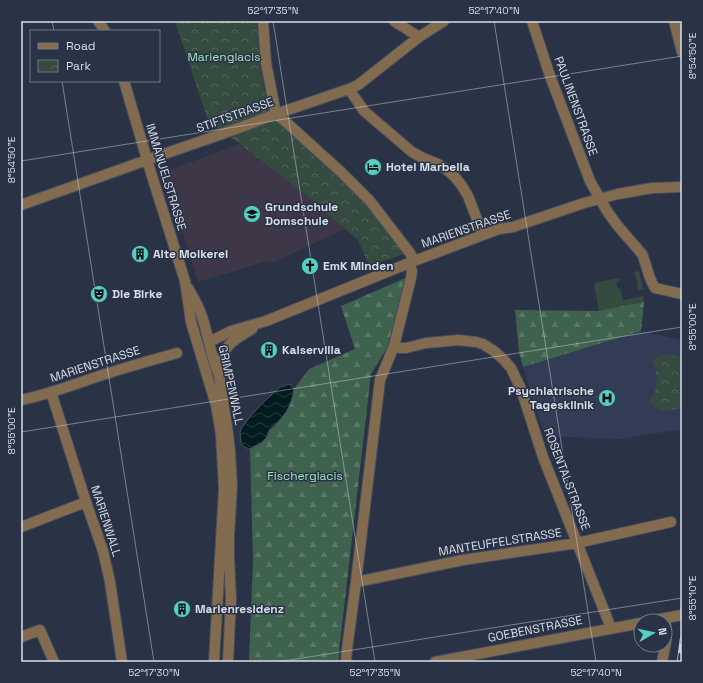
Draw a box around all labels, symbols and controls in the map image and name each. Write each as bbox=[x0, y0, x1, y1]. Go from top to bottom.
text: 52°17'35"N bbox=[248, 4, 299, 17]
text: 52°17'40"N bbox=[468, 4, 520, 17]
legend bbox=[30, 30, 160, 82]
text: 8°54'50"E bbox=[686, 32, 699, 79]
text: Road bbox=[66, 38, 95, 54]
park label: Marienglacis bbox=[187, 49, 261, 65]
street label: PAULINENSTRASSE bbox=[551, 54, 602, 158]
text: Park bbox=[66, 58, 91, 74]
street label: STIFTSTRASSE bbox=[194, 94, 276, 136]
street label: IMMANUELSTRASSE bbox=[142, 122, 190, 233]
text: 8°54'50"E bbox=[5, 136, 18, 183]
hotel icon: Hotel Marbella bbox=[363, 157, 383, 177]
place label: Hotel Marbella bbox=[386, 159, 470, 175]
place label: Grundschule Domschule bbox=[265, 199, 338, 229]
school or university icon: Grundschule Domschule bbox=[242, 204, 262, 224]
street label: MARIENSTRASSE bbox=[419, 206, 513, 252]
building icon: Alte Molkerei bbox=[130, 244, 150, 264]
place label: Alte Molkerei bbox=[153, 246, 228, 262]
church icon: EmK Minden bbox=[300, 256, 320, 276]
place label: EmK Minden bbox=[323, 258, 394, 274]
theatre icon: Die Birke bbox=[89, 284, 109, 304]
place label: Die Birke bbox=[112, 286, 162, 302]
text: 8°55'00"E bbox=[686, 303, 699, 351]
building icon: Kaiservilla bbox=[259, 340, 279, 360]
street label: MARIENSTRASSE bbox=[48, 342, 142, 386]
place label: Kaiservilla bbox=[282, 342, 341, 358]
street label: GRIMPENWALL bbox=[215, 343, 247, 427]
place label: Psychiatrische Tagesklinik bbox=[508, 383, 594, 413]
hospital icon: Psychiatrische Tagesklinik bbox=[597, 388, 617, 408]
text: 8°55'00"E bbox=[5, 407, 18, 455]
street label: ROSENTALSTRASSE bbox=[540, 425, 594, 533]
park label: Fischerglacis bbox=[267, 468, 343, 484]
street label: MARIENWALL bbox=[87, 483, 125, 559]
street label: MANTEUFFELSTRASSE bbox=[437, 524, 563, 560]
text: 8°55'10"E bbox=[686, 575, 699, 621]
building icon: Marienresidenz bbox=[172, 599, 192, 619]
place label: Marienresidenz bbox=[195, 601, 284, 617]
street label: GOEBENSTRASSE bbox=[486, 612, 584, 646]
north arrow bbox=[633, 613, 673, 653]
text: N bbox=[655, 627, 670, 636]
text: 52°17'30"N bbox=[128, 666, 180, 679]
text: 52°17'35"N bbox=[350, 666, 401, 679]
text: 52°17'40"N bbox=[570, 666, 622, 679]

